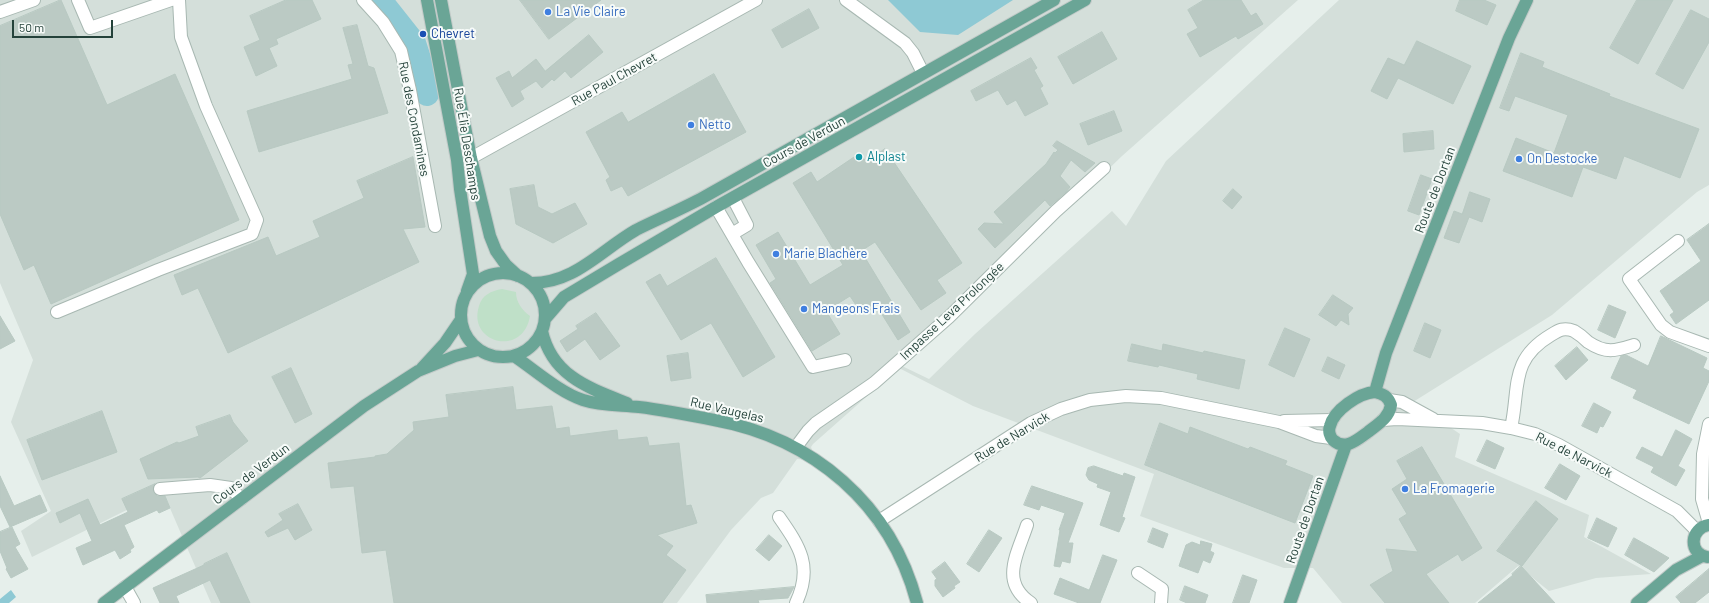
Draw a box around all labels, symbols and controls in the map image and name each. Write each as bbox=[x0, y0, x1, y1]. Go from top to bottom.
place label: La Vie Claire bbox=[556, 4, 626, 20]
marker: La Vie Claire bbox=[543, 7, 553, 17]
scale bar bbox=[14, 12, 115, 38]
text: 50 m bbox=[19, 20, 44, 34]
place label: Chevret bbox=[431, 26, 475, 42]
marker: Chevret bbox=[418, 29, 428, 39]
street label: Rue Paul Chevret bbox=[569, 49, 659, 109]
street label: Rue des Condamines bbox=[395, 60, 433, 178]
street label: Rue Élie Deschamps bbox=[450, 87, 484, 201]
street label: Cours de Verdun bbox=[760, 113, 848, 171]
place label: Netto bbox=[699, 117, 731, 133]
marker: Netto bbox=[686, 120, 696, 130]
street label: Route de Dortan bbox=[1411, 145, 1459, 235]
place label: Alplast bbox=[867, 149, 906, 165]
place label: On Destocke bbox=[1527, 151, 1597, 167]
marker: Alplast bbox=[854, 152, 864, 162]
marker: On Destocke bbox=[1514, 154, 1524, 164]
place label: Marie Blachère bbox=[784, 246, 867, 262]
marker: Marie Blachère bbox=[771, 249, 781, 259]
street label: Impasse Leva Prolongée bbox=[897, 259, 1007, 363]
place label: Mangeons Frais bbox=[812, 301, 900, 317]
marker: Mangeons Frais bbox=[799, 304, 809, 314]
street label: Rue Vaugelas bbox=[689, 394, 765, 426]
street label: Rue de Narvick bbox=[972, 409, 1052, 465]
street label: Rue de Narvick bbox=[1533, 429, 1615, 481]
street label: Cours de Verdun bbox=[210, 440, 292, 508]
street label: Route de Dortan bbox=[1283, 474, 1327, 566]
place label: La Fromagerie bbox=[1413, 481, 1495, 497]
marker: La Fromagerie bbox=[1400, 484, 1410, 494]

